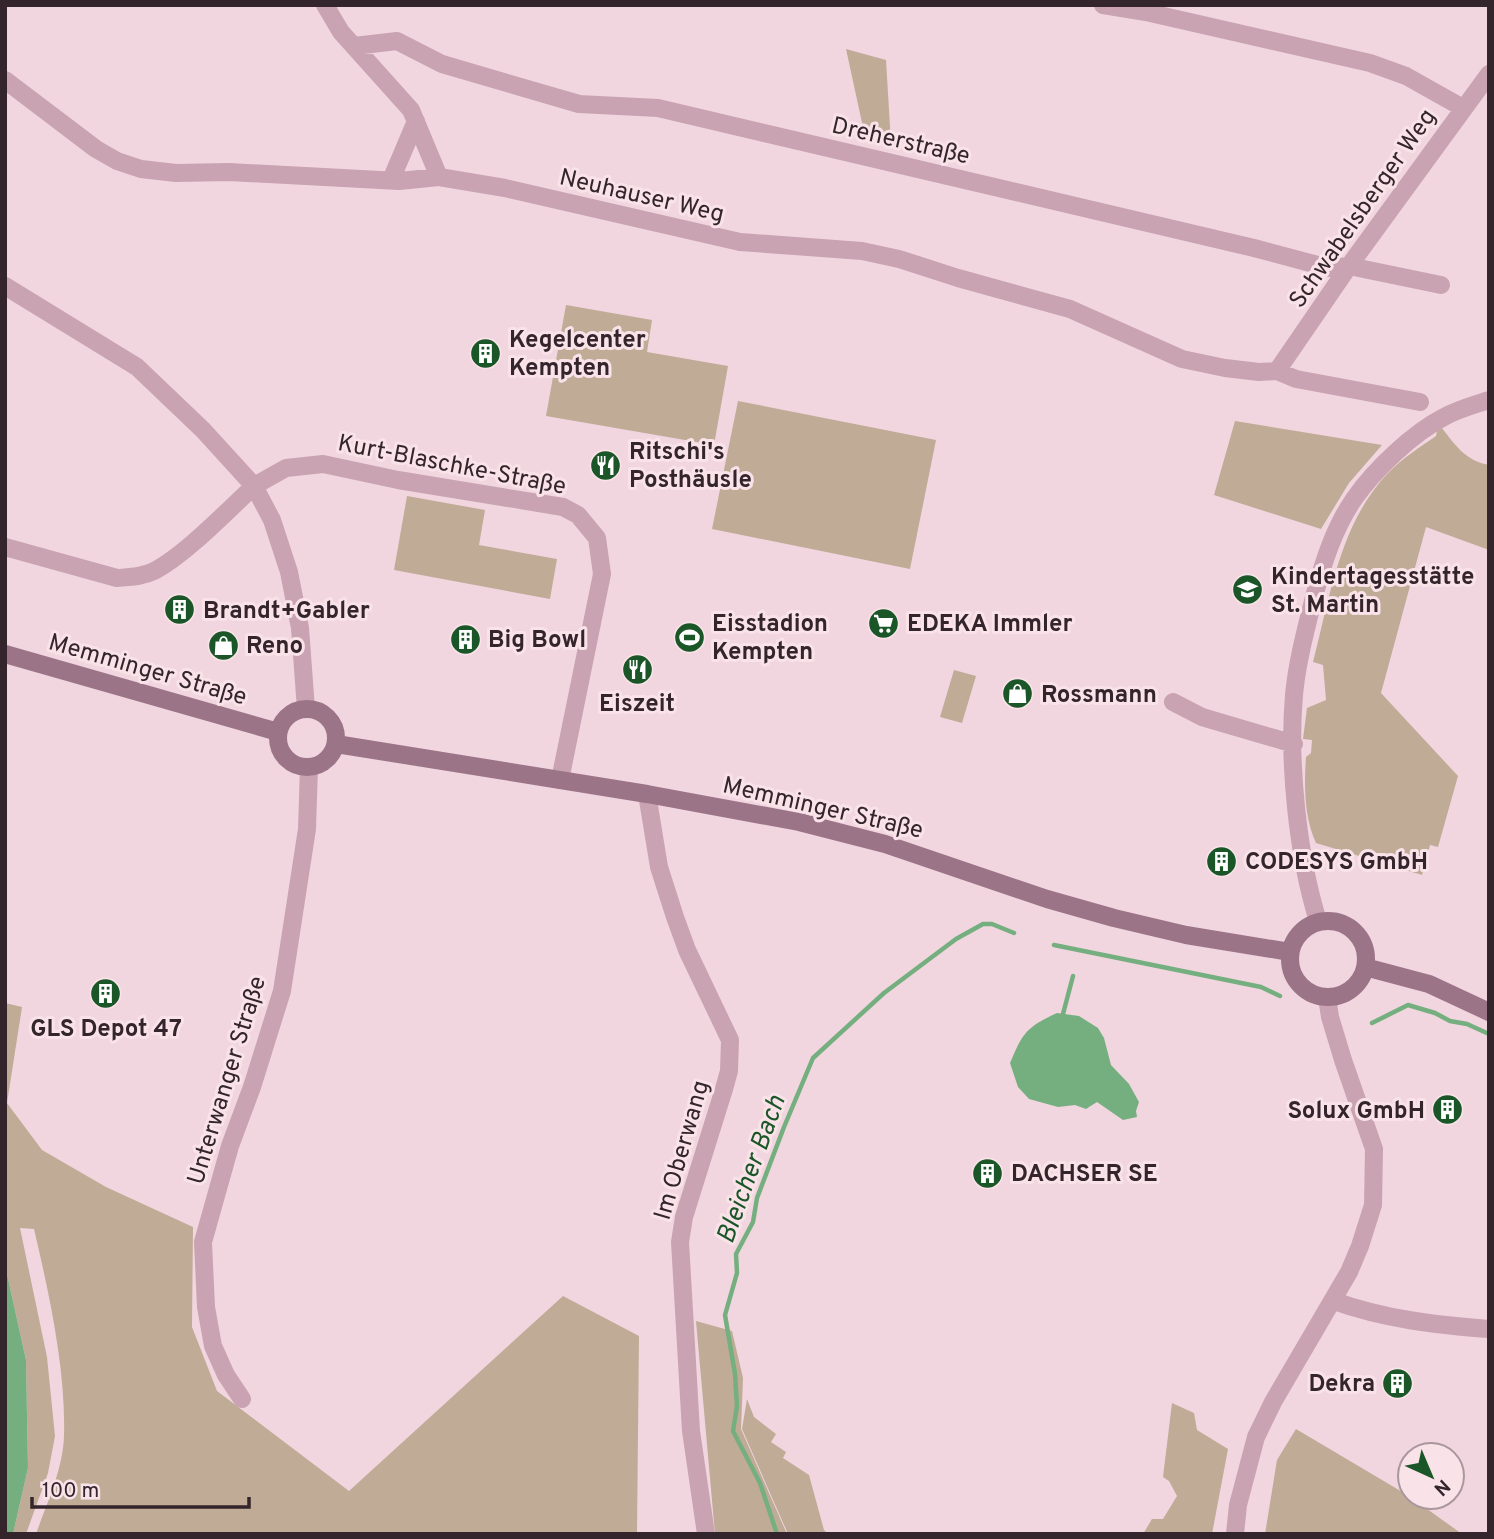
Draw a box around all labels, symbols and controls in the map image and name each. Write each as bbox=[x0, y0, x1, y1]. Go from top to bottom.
street label: Schwabelsberger Weg bbox=[1284, 104, 1444, 315]
street label: Dreherstraße bbox=[828, 111, 973, 172]
street label: Neuhauser Weg bbox=[556, 163, 727, 231]
place label: Kegelcenter Kempten bbox=[509, 326, 646, 384]
building icon: Kegelcenter Kempten bbox=[469, 336, 503, 370]
street label: Kurt-Blaschke-Straße bbox=[335, 429, 568, 503]
place label: Ritschi's Posthäusle bbox=[629, 438, 752, 496]
restaurant icon: Ritschi's Posthäusle bbox=[589, 448, 623, 482]
place label: Kindertagesstätte St. Martin bbox=[1271, 563, 1474, 621]
school or university icon: Kindertagesstätte St. Martin bbox=[1231, 573, 1265, 607]
building icon: Brandt+Gabler bbox=[163, 593, 197, 627]
place label: Brandt+Gabler bbox=[203, 597, 370, 627]
supermarket icon: EDEKA Immler bbox=[867, 606, 901, 640]
place label: Eisstadion Kempten bbox=[712, 610, 828, 668]
place label: EDEKA Immler bbox=[907, 610, 1073, 640]
sports icon: Eisstadion Kempten bbox=[672, 620, 706, 654]
building icon: Big Bowl bbox=[448, 622, 482, 656]
place label: Big Bowl bbox=[488, 626, 586, 656]
street label: Memminger Straße bbox=[45, 628, 250, 714]
shop icon: Reno bbox=[206, 628, 240, 662]
place label: Reno bbox=[246, 632, 303, 662]
restaurant icon: Eiszeit bbox=[620, 652, 654, 686]
shop icon: Rossmann bbox=[1001, 677, 1035, 711]
place label: Rossmann bbox=[1041, 681, 1157, 711]
place label: Eiszeit bbox=[599, 690, 675, 720]
street label: Memminger Straße bbox=[719, 771, 926, 847]
building icon: CODESYS GmbH bbox=[1205, 844, 1239, 878]
place label: CODESYS GmbH bbox=[1245, 848, 1428, 878]
street label: Unterwanger Straße bbox=[182, 973, 274, 1188]
building icon: GLS Depot 47 bbox=[89, 977, 123, 1011]
place label: GLS Depot 47 bbox=[30, 1015, 182, 1045]
street label: Im Oberwang bbox=[649, 1077, 717, 1224]
water label: Bleicher Bach bbox=[710, 1091, 794, 1248]
building icon: Solux GmbH bbox=[1431, 1093, 1465, 1127]
place label: Solux GmbH bbox=[1288, 1097, 1425, 1127]
building icon: DACHSER SE bbox=[971, 1156, 1005, 1190]
place label: DACHSER SE bbox=[1011, 1160, 1158, 1190]
building icon: Dekra bbox=[1381, 1366, 1415, 1400]
place label: Dekra bbox=[1308, 1370, 1375, 1400]
north arrow bbox=[1396, 1441, 1466, 1511]
scale bar bbox=[32, 1466, 248, 1510]
text: N bbox=[1428, 1473, 1455, 1500]
text: 100 m bbox=[42, 1478, 99, 1505]

